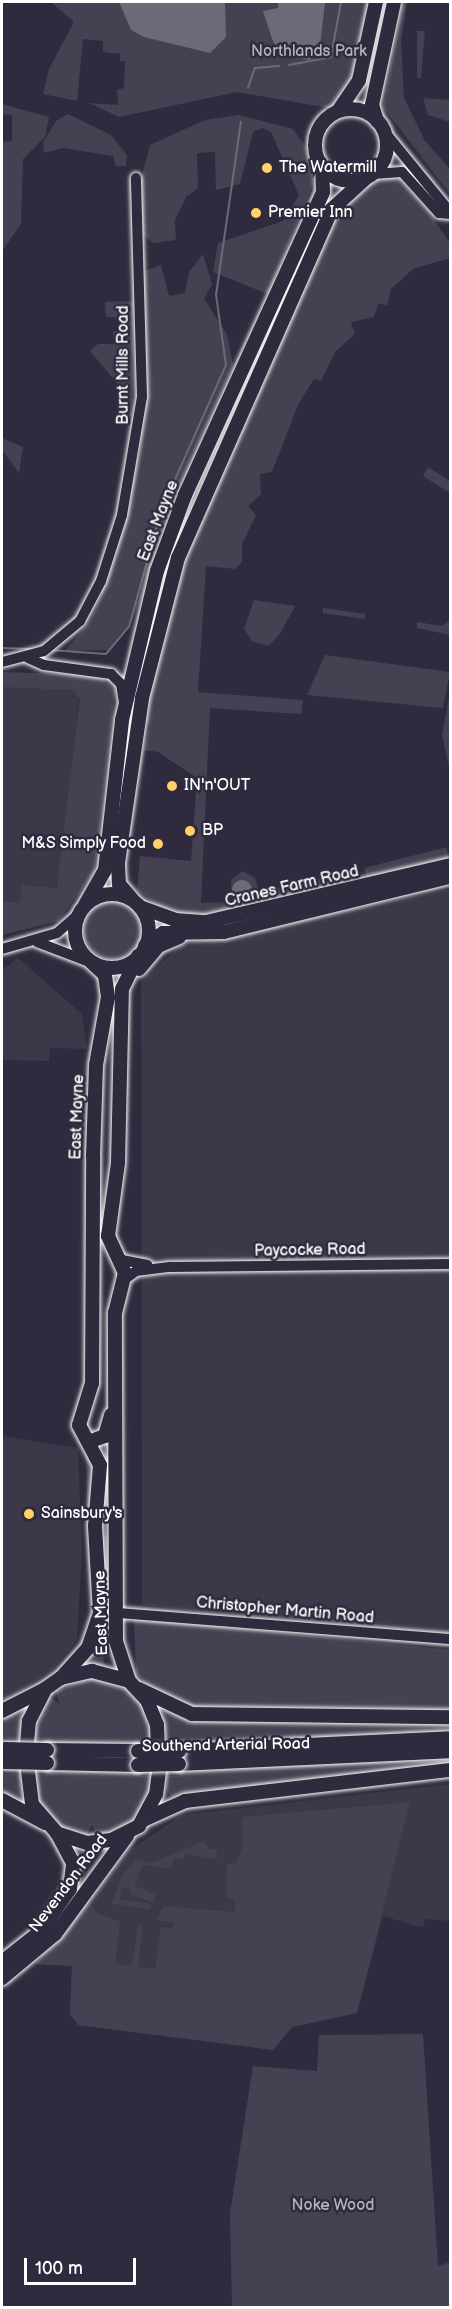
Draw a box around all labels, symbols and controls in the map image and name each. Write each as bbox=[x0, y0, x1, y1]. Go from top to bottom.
park label: Northlands Park bbox=[251, 42, 367, 62]
place label: The Watermill bbox=[279, 158, 377, 178]
marker: The Watermill bbox=[260, 161, 274, 175]
place label: Premier Inn bbox=[268, 203, 353, 223]
marker: Premier Inn bbox=[249, 206, 263, 220]
street label: Burnt Mills Road bbox=[114, 305, 134, 425]
street label: East Mayne bbox=[135, 478, 183, 564]
place label: IN'n'OUT bbox=[184, 776, 250, 796]
marker: IN'n'OUT bbox=[165, 779, 179, 793]
place label: BP bbox=[202, 821, 223, 841]
marker: BP bbox=[183, 824, 197, 838]
place label: M&S Simply Food bbox=[20, 834, 146, 854]
marker: M&S Simply Food bbox=[151, 837, 165, 851]
street label: Cranes Farm Road bbox=[223, 862, 361, 912]
street label: East Mayne bbox=[67, 1074, 89, 1160]
street label: Paycocke Road bbox=[254, 1240, 366, 1262]
place label: Sainsbury's bbox=[41, 1504, 122, 1524]
marker: Sainsbury's bbox=[22, 1507, 36, 1521]
street label: East Mayne bbox=[91, 1570, 113, 1656]
street label: Christopher Martin Road bbox=[195, 1594, 375, 1628]
street label: Southend Arterial Road bbox=[142, 1735, 310, 1757]
street label: Nevendon Road bbox=[26, 1831, 112, 1937]
park label: Noke Wood bbox=[291, 2196, 375, 2216]
scale bar bbox=[27, 2246, 140, 2284]
text: 100 m bbox=[35, 2258, 83, 2279]

